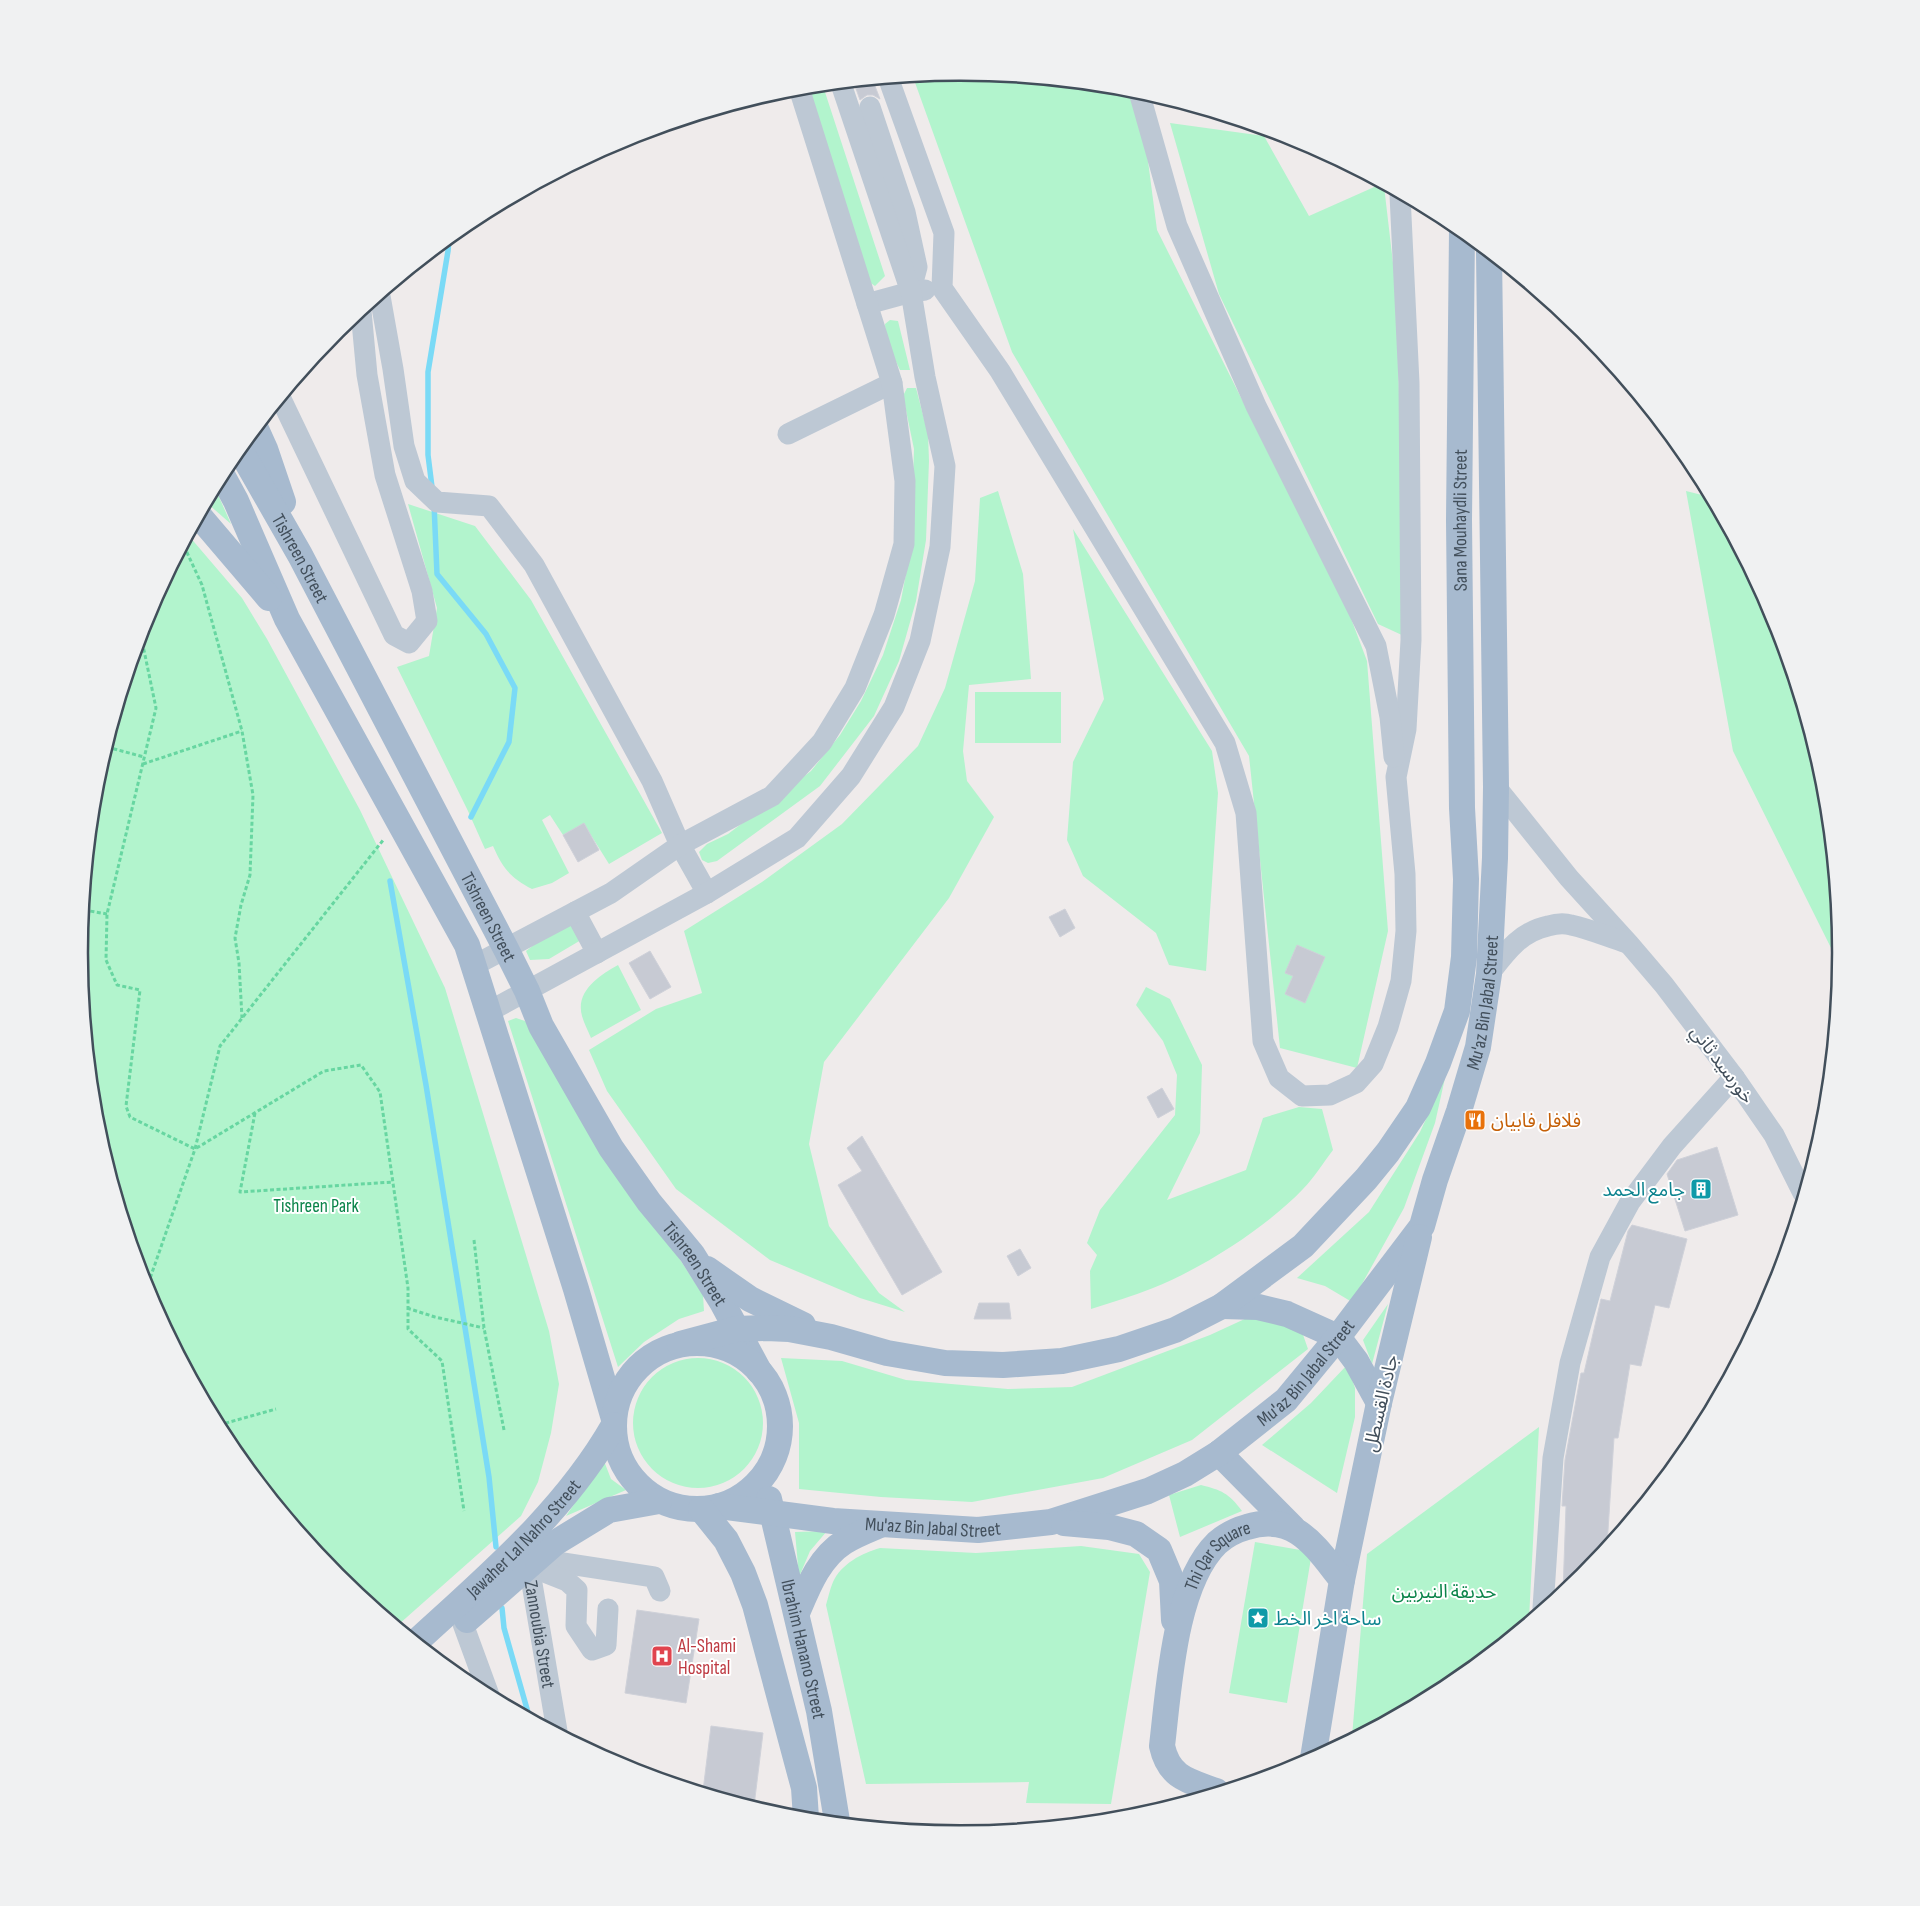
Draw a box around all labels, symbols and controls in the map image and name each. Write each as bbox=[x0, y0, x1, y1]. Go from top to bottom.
street label: Sana Mouhaydli Street bbox=[1449, 449, 1473, 591]
street label: Tishreen Street bbox=[266, 510, 333, 607]
street label: Tishreen Street bbox=[455, 869, 521, 966]
street label: Mu'az Bin Jabal Street bbox=[1462, 934, 1504, 1073]
street label: خورسيد ثاني bbox=[1683, 1021, 1759, 1110]
restaurant icon: فلافل فابيان bbox=[1463, 1108, 1487, 1132]
place label: فلافل فابيان bbox=[1491, 1110, 1581, 1133]
building icon: جامع الحمد bbox=[1689, 1177, 1713, 1201]
place label: جامع الحمد bbox=[1603, 1179, 1685, 1204]
park label: Tishreen Park bbox=[273, 1195, 360, 1218]
street label: Tishreen Street bbox=[657, 1217, 732, 1311]
street label: Mu'az Bin Jabal Street bbox=[1253, 1315, 1360, 1432]
street label: جادة القسطل bbox=[1359, 1353, 1404, 1454]
street label: Jawaher Lal Nahro Street bbox=[461, 1475, 587, 1604]
street label: Mu'az Bin Jabal Street bbox=[864, 1513, 1002, 1543]
street label: Thi Qar Square bbox=[1180, 1517, 1253, 1594]
street label: Ibrahim Hanano Street bbox=[775, 1577, 830, 1721]
street label: Zannoubia Street bbox=[519, 1579, 560, 1690]
park label: حديقة النيربين bbox=[1392, 1581, 1496, 1604]
place icon: ساحة اخر الخط bbox=[1246, 1606, 1270, 1630]
place label: ساحة اخر الخط bbox=[1274, 1608, 1381, 1631]
place label: Al-Shami Hospital bbox=[677, 1635, 736, 1680]
hospital icon: Al-Shami Hospital bbox=[650, 1644, 674, 1668]

